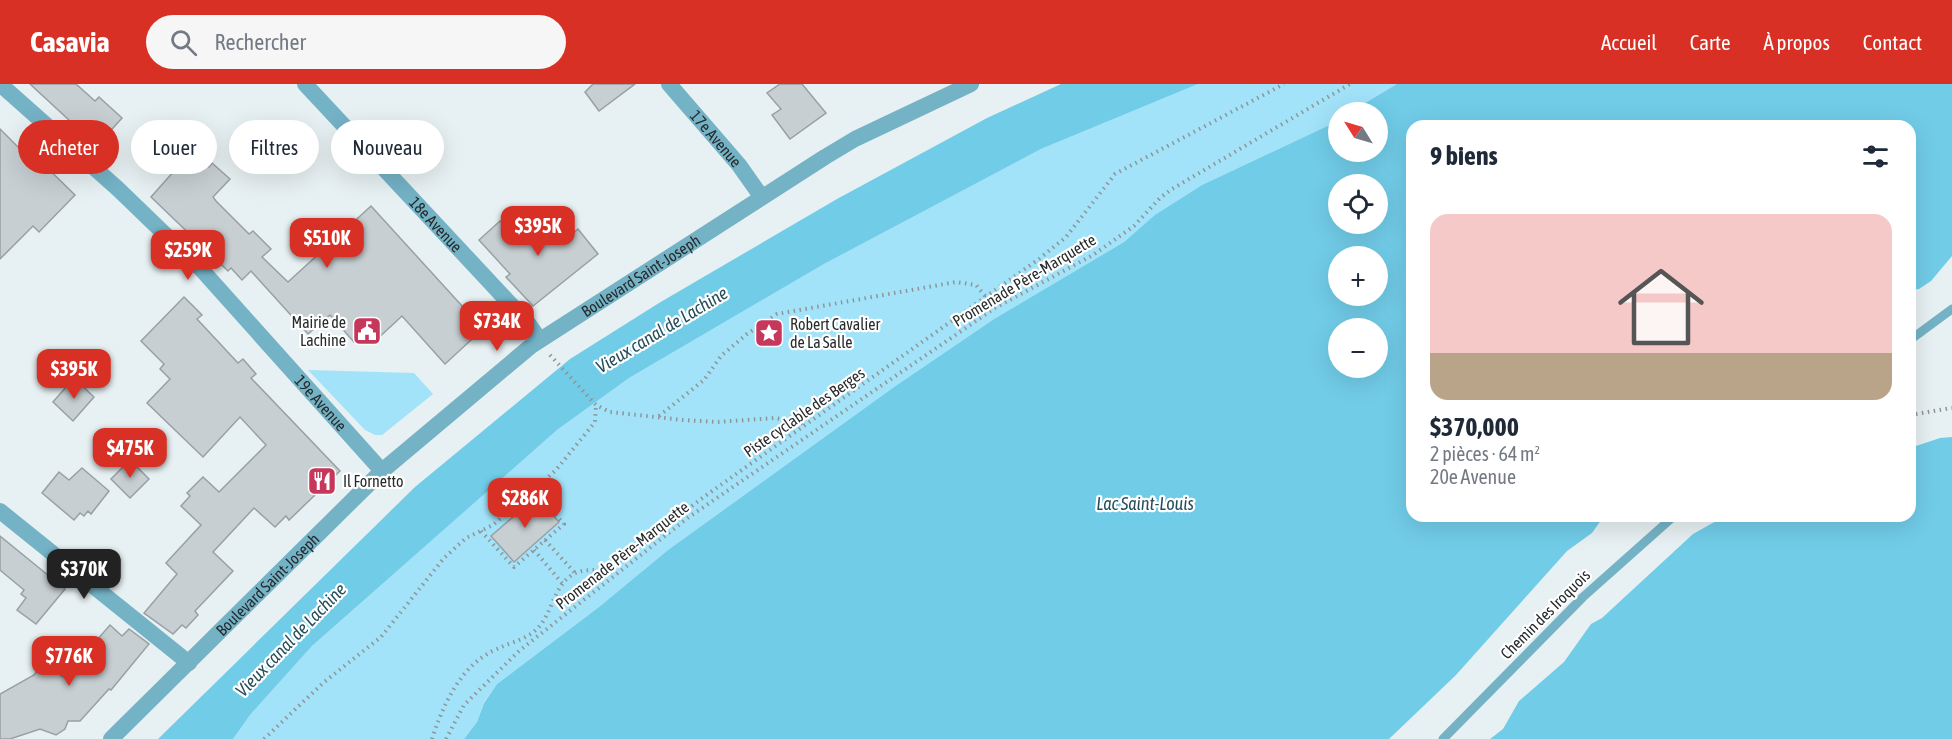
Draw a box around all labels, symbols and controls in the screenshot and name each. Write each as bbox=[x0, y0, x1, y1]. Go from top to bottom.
search box bbox=[146, 15, 566, 69]
text: Casavia bbox=[30, 26, 110, 58]
icon: search bbox=[167, 26, 200, 59]
text: Rechercher bbox=[215, 29, 306, 55]
text: Accueil bbox=[1601, 30, 1657, 54]
text: Carte bbox=[1690, 30, 1730, 54]
text: À propos bbox=[1763, 30, 1830, 54]
text: Contact bbox=[1863, 30, 1922, 54]
north arrow bbox=[1328, 102, 1388, 162]
map controls bbox=[1328, 102, 1388, 378]
street label: 17e Avenue bbox=[687, 107, 745, 170]
chip: Acheter bbox=[18, 120, 119, 174]
chip: Louer bbox=[131, 120, 217, 174]
chip: Filtres bbox=[229, 120, 319, 174]
chip: Nouveau bbox=[331, 120, 444, 174]
icon: filters bbox=[1859, 140, 1892, 173]
text: 9 biens bbox=[1430, 141, 1498, 171]
button: locate bbox=[1328, 174, 1388, 234]
street label: 18e Avenue bbox=[406, 193, 466, 256]
pin: $395K bbox=[496, 206, 580, 257]
text: $395K bbox=[515, 214, 561, 237]
pin: $510K bbox=[285, 218, 369, 269]
text: $510K bbox=[304, 226, 350, 249]
pin: $259K bbox=[146, 230, 230, 281]
street label: Promenade Père-Marquette bbox=[949, 230, 1099, 331]
street label: Boulevard Saint-Joseph bbox=[578, 231, 703, 320]
text: $259K bbox=[165, 238, 211, 261]
button: + bbox=[1328, 246, 1388, 306]
icon: home bbox=[1607, 253, 1715, 361]
water label: Vieux canal de Lachine bbox=[592, 282, 731, 377]
pin: $734K bbox=[455, 301, 539, 352]
text: $734K bbox=[474, 309, 520, 332]
place label: Mairie de Lachine bbox=[291, 313, 346, 349]
public building icon: Mairie de Lachine bbox=[351, 315, 383, 347]
place label: Robert Cavalier de La Salle bbox=[790, 315, 880, 351]
place icon: Robert Cavalier de La Salle bbox=[753, 317, 785, 349]
button: − bbox=[1328, 318, 1388, 378]
pin: $395K bbox=[32, 349, 116, 400]
text: $395K bbox=[51, 357, 97, 380]
street label: Piste cyclable des Berges bbox=[740, 363, 869, 461]
street label: 19e Avenue bbox=[291, 371, 351, 435]
text: $370,000 bbox=[1430, 412, 1519, 442]
pin: $475K bbox=[88, 428, 172, 479]
text: $475K bbox=[107, 436, 153, 459]
text: 2 pièces · 64 m² bbox=[1430, 442, 1540, 465]
restaurant icon: Il Fornetto bbox=[306, 465, 338, 497]
text: 20e Avenue bbox=[1430, 465, 1516, 488]
place label: Il Fornetto bbox=[343, 472, 403, 490]
pin: $286K bbox=[483, 478, 567, 529]
text: $286K bbox=[502, 486, 548, 509]
water label: Lac Saint-Louis bbox=[1096, 493, 1194, 514]
street label: Promenade Père-Marquette bbox=[552, 497, 693, 613]
street label: Boulevard Saint-Joseph bbox=[212, 529, 323, 639]
pin: $370K bbox=[42, 549, 126, 600]
text: $370K bbox=[61, 557, 107, 580]
street label: Chemin des Iroquois bbox=[1497, 565, 1594, 663]
water label: Vieux canal de Lachine bbox=[231, 578, 350, 701]
pin: $776K bbox=[27, 636, 111, 687]
text: $776K bbox=[46, 644, 92, 667]

